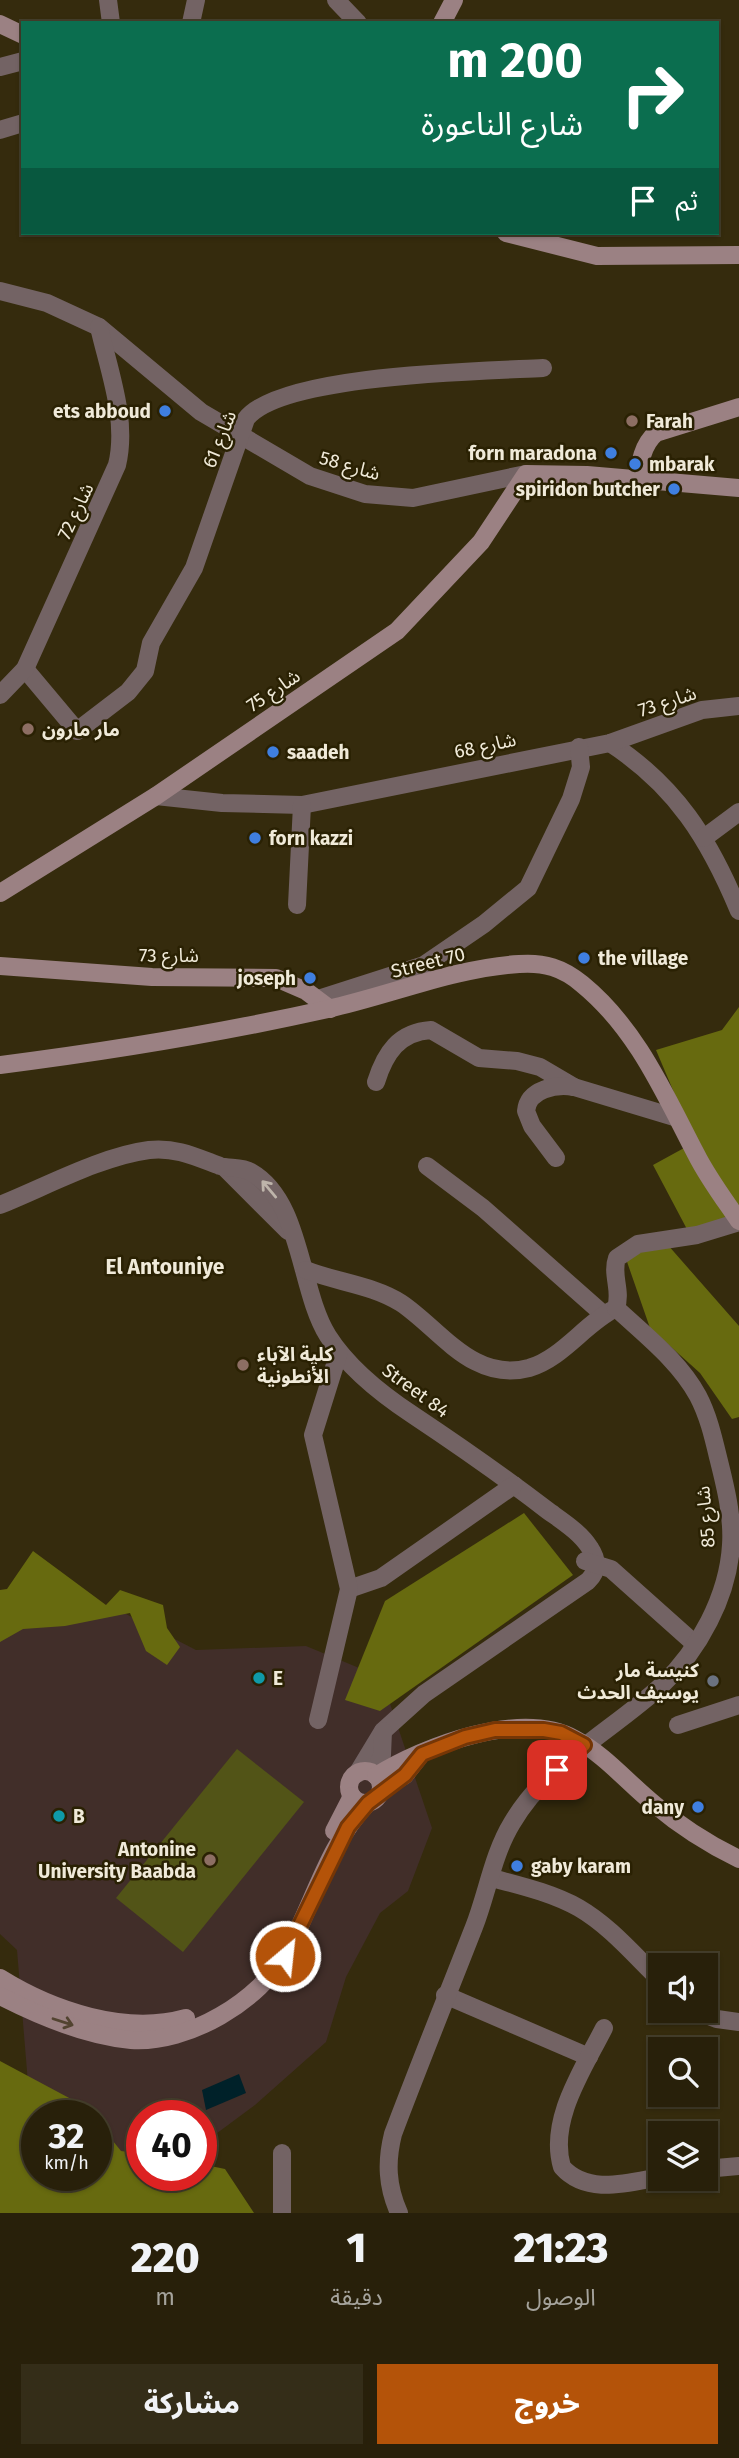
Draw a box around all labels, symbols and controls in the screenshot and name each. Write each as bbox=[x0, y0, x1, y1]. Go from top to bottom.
text: 200 m bbox=[447, 31, 583, 90]
icon: right bbox=[607, 49, 698, 140]
text: شارع الناعورة bbox=[421, 105, 583, 143]
icon: arrive bbox=[624, 182, 662, 220]
text: ثم bbox=[676, 186, 698, 217]
place label: ets abboud bbox=[53, 400, 151, 423]
marker: ets abboud bbox=[157, 403, 173, 419]
street label: شارع 61 bbox=[198, 407, 243, 472]
place label: Farah bbox=[646, 410, 693, 433]
marker: Farah bbox=[624, 413, 640, 429]
place label: forn maradona bbox=[469, 442, 597, 465]
marker: forn maradona bbox=[603, 445, 619, 461]
street label: شارع 58 bbox=[316, 446, 383, 487]
place label: mbarak bbox=[649, 453, 715, 476]
marker: mbarak bbox=[627, 456, 643, 472]
place label: spiridon butcher bbox=[516, 478, 660, 501]
street label: شارع 72 bbox=[52, 479, 100, 544]
marker: spiridon butcher bbox=[666, 481, 682, 497]
street label: شارع 75 bbox=[242, 664, 306, 718]
street label: شارع 73 bbox=[635, 681, 700, 724]
place label: مار مارون bbox=[42, 718, 120, 741]
marker: مار مارون bbox=[20, 721, 36, 737]
street label: شارع 68 bbox=[452, 728, 519, 765]
place label: saadeh bbox=[287, 741, 350, 764]
marker: saadeh bbox=[265, 744, 281, 760]
place label: forn kazzi bbox=[269, 827, 353, 850]
marker: forn kazzi bbox=[247, 830, 263, 846]
street label: Street 70 bbox=[389, 942, 467, 983]
street label: شارع 73 bbox=[139, 944, 199, 969]
place label: the village bbox=[598, 947, 688, 970]
marker: the village bbox=[576, 950, 592, 966]
place label: joseph bbox=[237, 967, 296, 990]
marker: joseph bbox=[302, 970, 318, 986]
one-way arrow bbox=[261, 1180, 276, 1198]
district label: El Antouniye bbox=[106, 1254, 225, 1280]
place label: كلية الآباء الأنطونية bbox=[257, 1343, 334, 1388]
marker: كلية الآباء الأنطونية bbox=[235, 1357, 251, 1373]
street label: Street 84 bbox=[378, 1358, 454, 1422]
street label: شارع 85 bbox=[691, 1485, 722, 1549]
place label: كنيسة مار يوسيف الحدث bbox=[577, 1659, 699, 1704]
place label: E bbox=[273, 1667, 283, 1690]
marker: E bbox=[251, 1670, 267, 1686]
marker: كنيسة مار يوسيف الحدث bbox=[705, 1673, 721, 1689]
pin bbox=[527, 1740, 587, 1800]
icon: arrive bbox=[538, 1751, 576, 1789]
place label: dany bbox=[641, 1796, 684, 1819]
marker: dany bbox=[690, 1799, 706, 1815]
place label: B bbox=[73, 1805, 85, 1828]
marker: B bbox=[51, 1808, 67, 1824]
place label: Antonine University Baabda bbox=[38, 1838, 196, 1883]
marker: Antonine University Baabda bbox=[202, 1852, 218, 1868]
place label: gaby karam bbox=[531, 1855, 631, 1878]
marker: gaby karam bbox=[509, 1858, 525, 1874]
position arrow bbox=[248, 1919, 322, 1993]
map controls bbox=[648, 1953, 718, 2191]
button: sound bbox=[648, 1953, 718, 2023]
one-way arrow bbox=[52, 2016, 74, 2029]
button: search bbox=[648, 2037, 718, 2107]
speed limit sign: 40 bbox=[126, 2100, 217, 2191]
text: 32 bbox=[49, 2115, 84, 2157]
button: layers bbox=[648, 2121, 718, 2191]
text: km/h bbox=[44, 2152, 89, 2174]
text: 1 bbox=[347, 2223, 366, 2273]
text: 21:23 bbox=[513, 2223, 608, 2273]
text: 220 bbox=[131, 2233, 200, 2283]
text: m bbox=[155, 2283, 175, 2311]
text: دقيقة bbox=[330, 2283, 383, 2311]
text: الوصول bbox=[526, 2283, 596, 2311]
button: مشاركة bbox=[21, 2364, 363, 2444]
button: خروج bbox=[377, 2364, 718, 2444]

